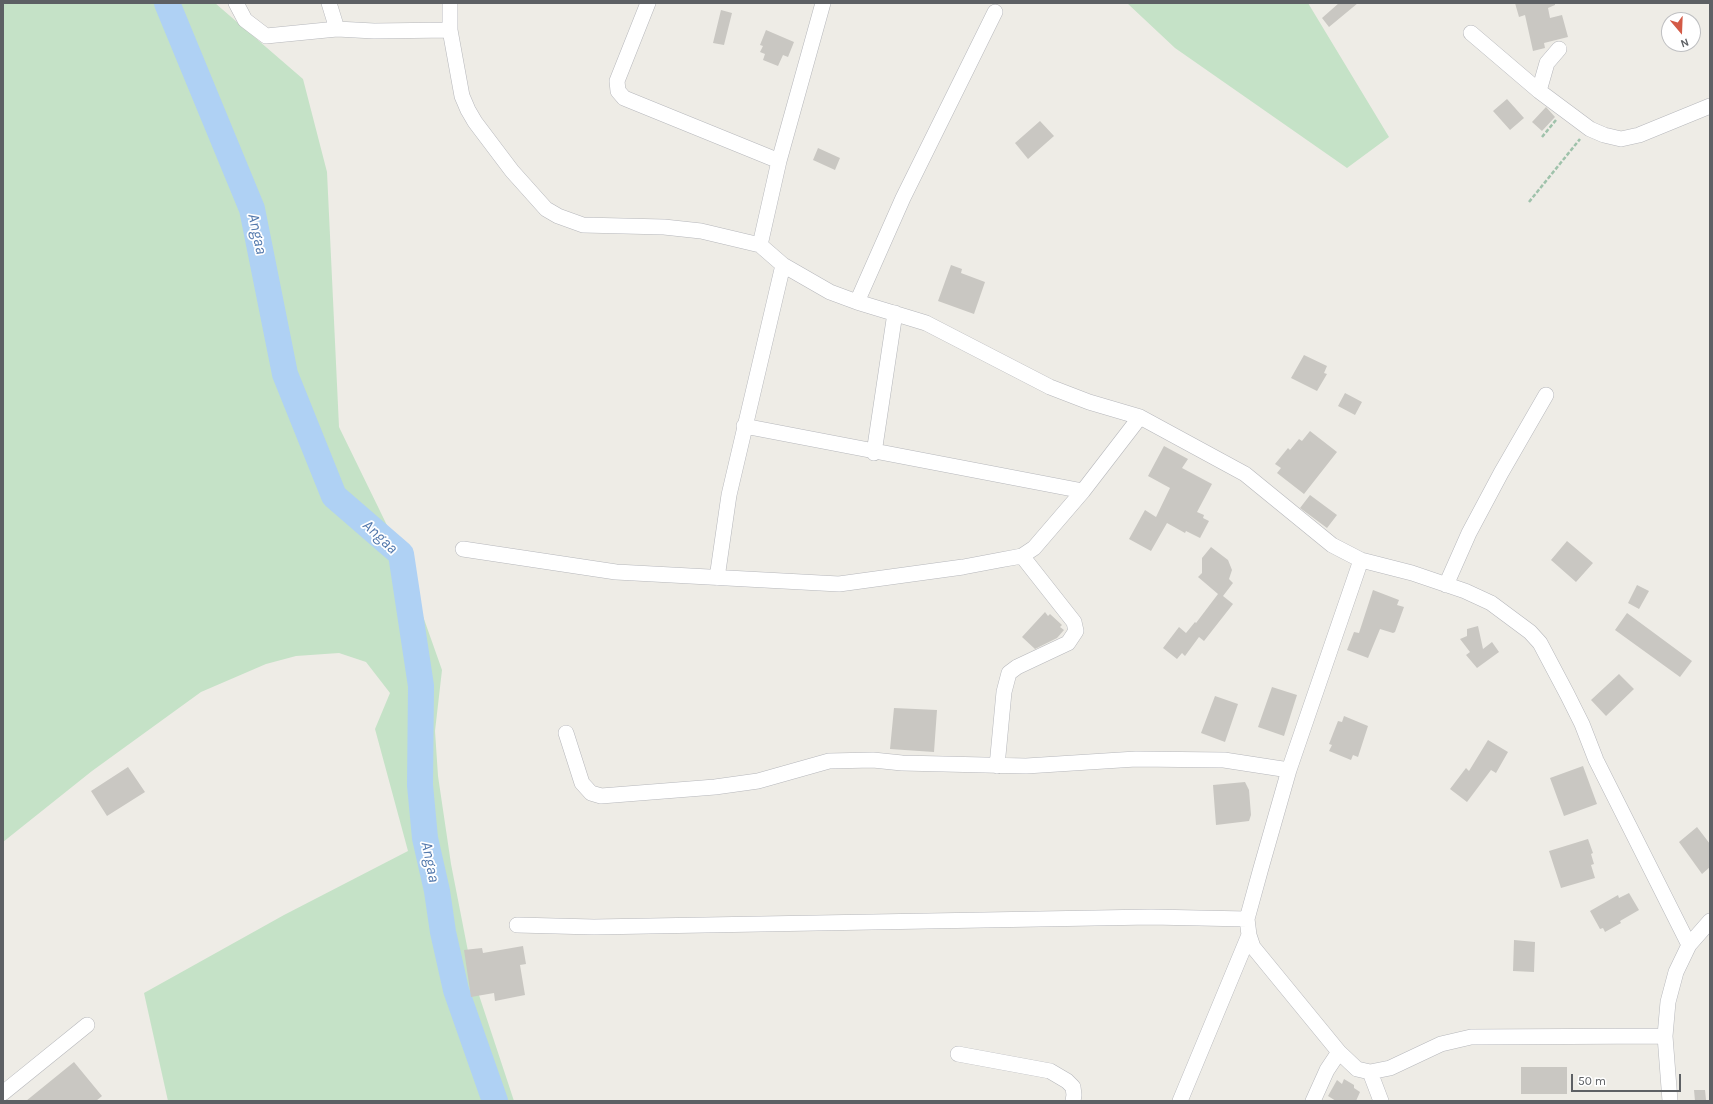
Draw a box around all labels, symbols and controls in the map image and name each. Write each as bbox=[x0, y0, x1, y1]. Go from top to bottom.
north arrow bbox=[1661, 12, 1701, 52]
text: N bbox=[1679, 35, 1691, 50]
water label: Angaa bbox=[243, 212, 271, 256]
water label: Angaa bbox=[358, 516, 402, 558]
water label: Angaa bbox=[417, 840, 443, 884]
scale bar bbox=[1573, 1066, 1683, 1092]
text: 50 m bbox=[1578, 1074, 1606, 1088]

